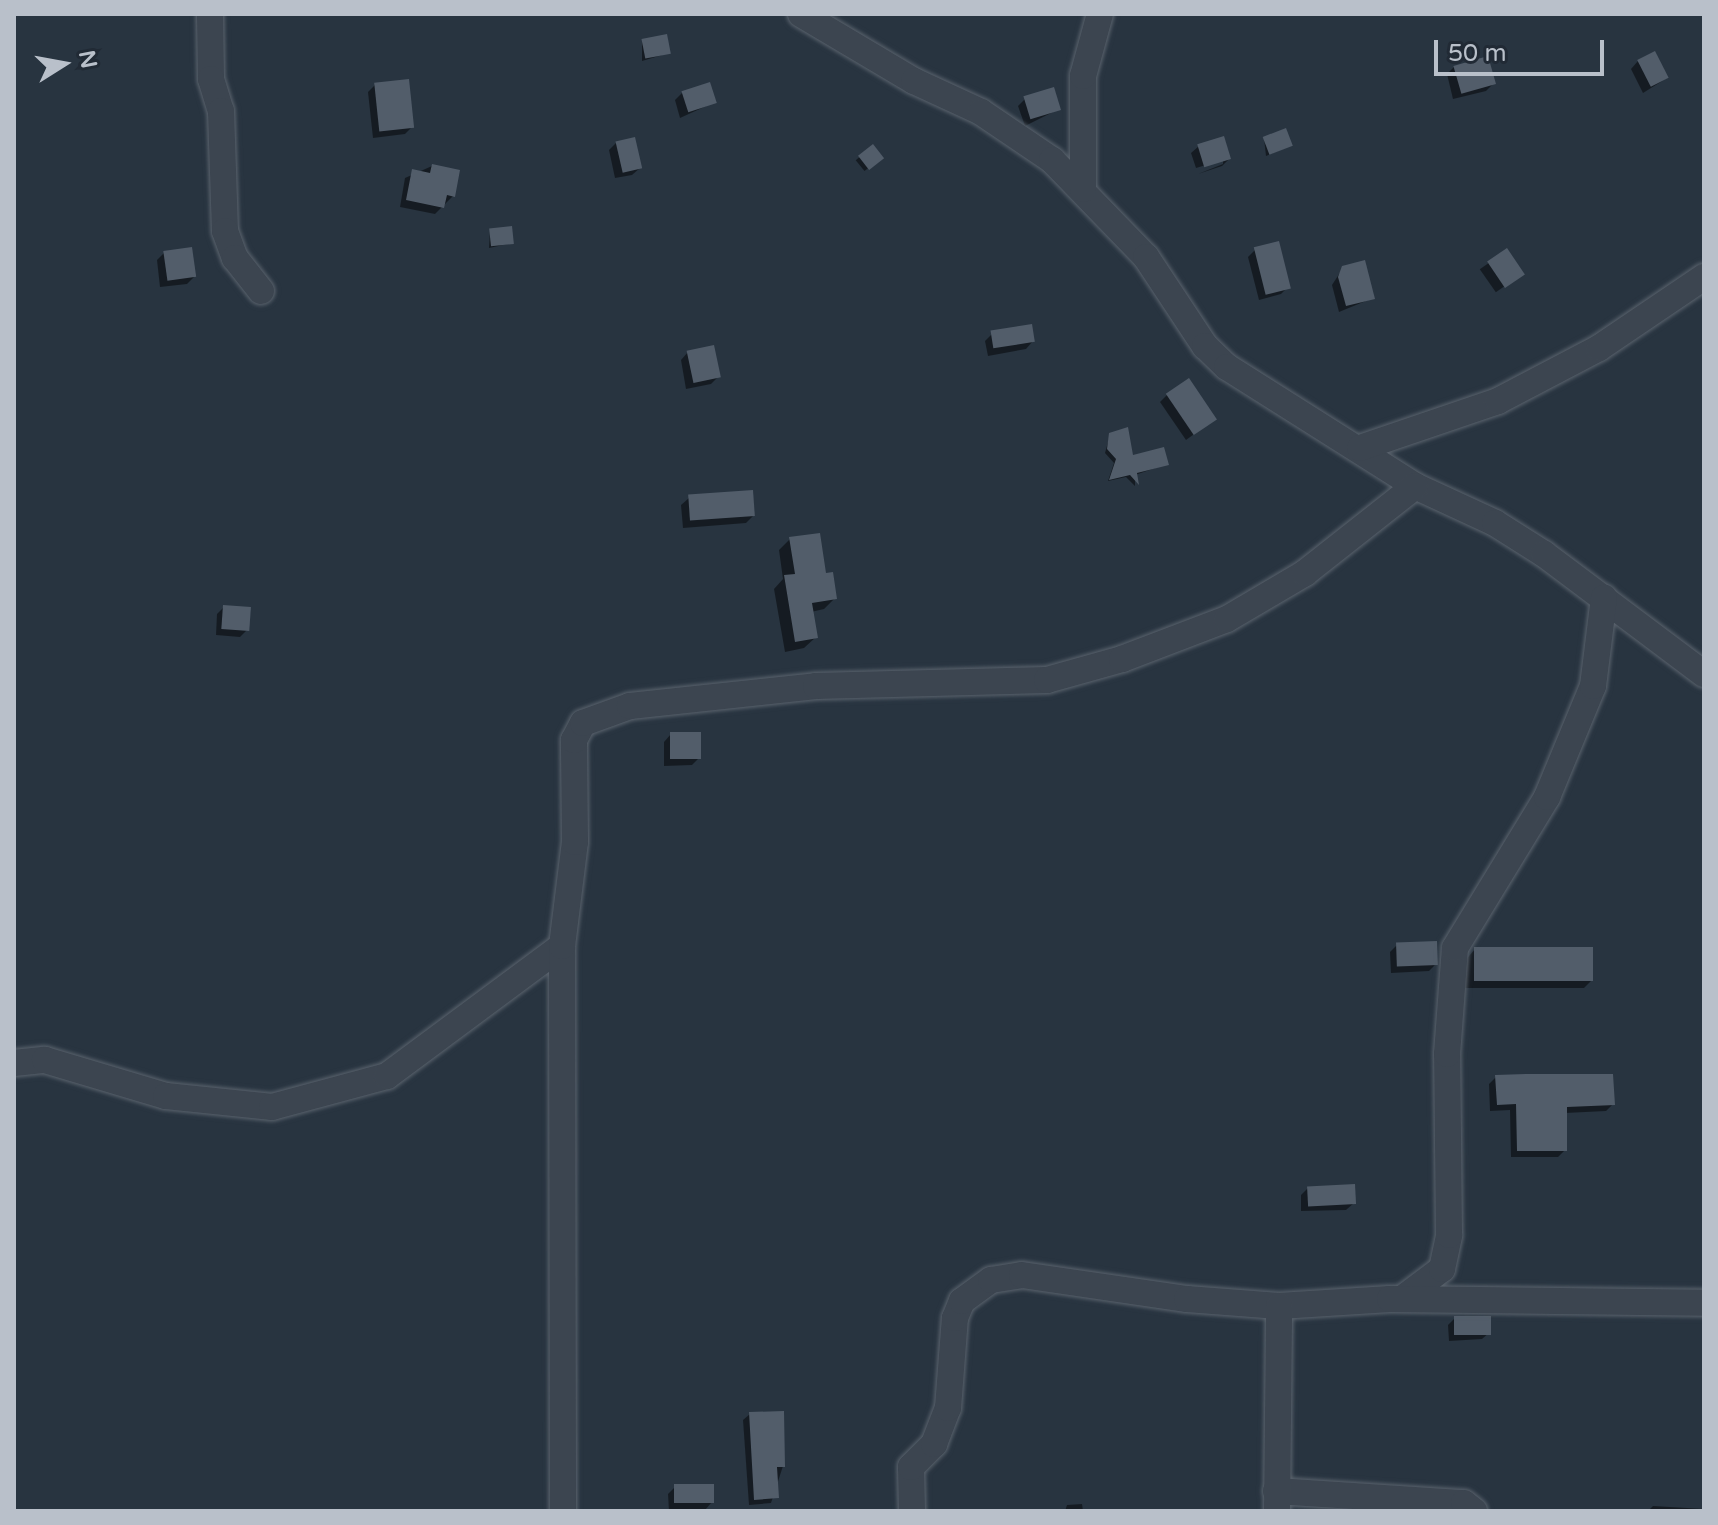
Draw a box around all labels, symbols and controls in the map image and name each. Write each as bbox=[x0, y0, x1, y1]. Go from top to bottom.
north arrow bbox=[24, 24, 104, 104]
scale bar bbox=[1438, 24, 1608, 74]
text: 50 m bbox=[1448, 39, 1506, 68]
text: N bbox=[73, 48, 102, 71]

